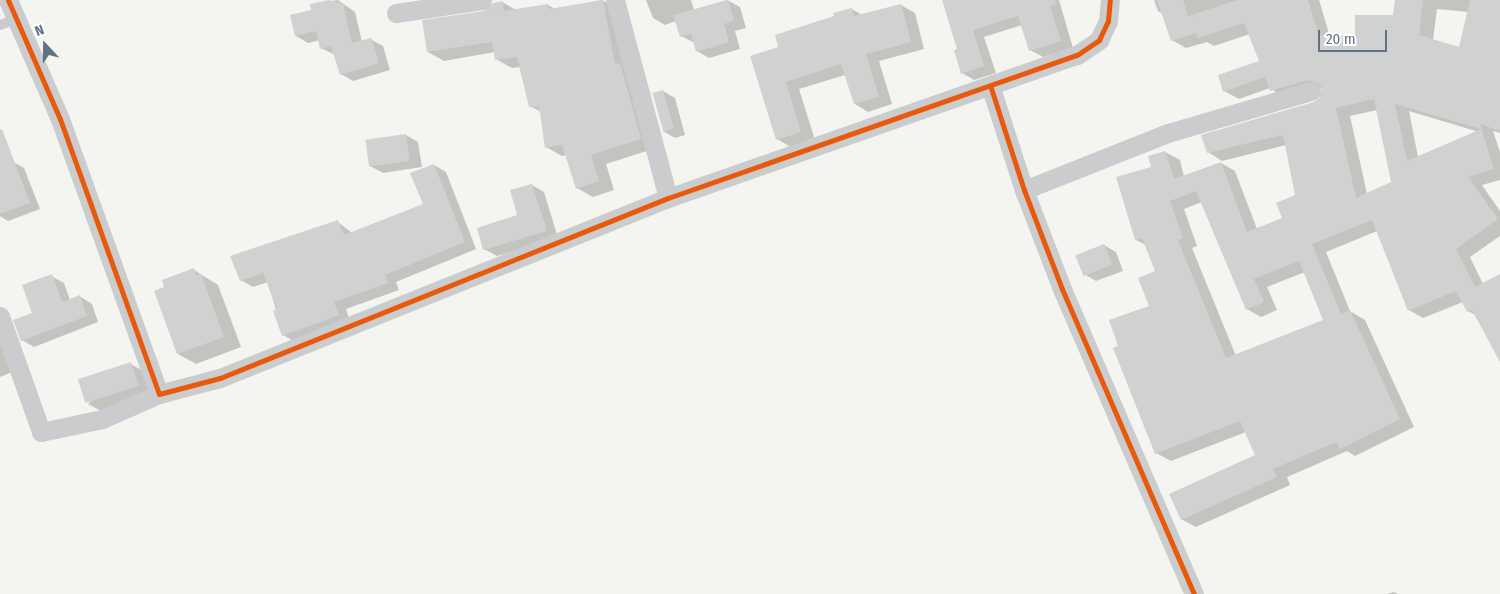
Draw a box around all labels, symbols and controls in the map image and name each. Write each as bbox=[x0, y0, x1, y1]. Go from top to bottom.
north arrow bbox=[20, 20, 70, 70]
scale bar bbox=[1320, 20, 1389, 52]
text: N bbox=[32, 21, 46, 40]
text: 20 m bbox=[1326, 30, 1356, 48]

